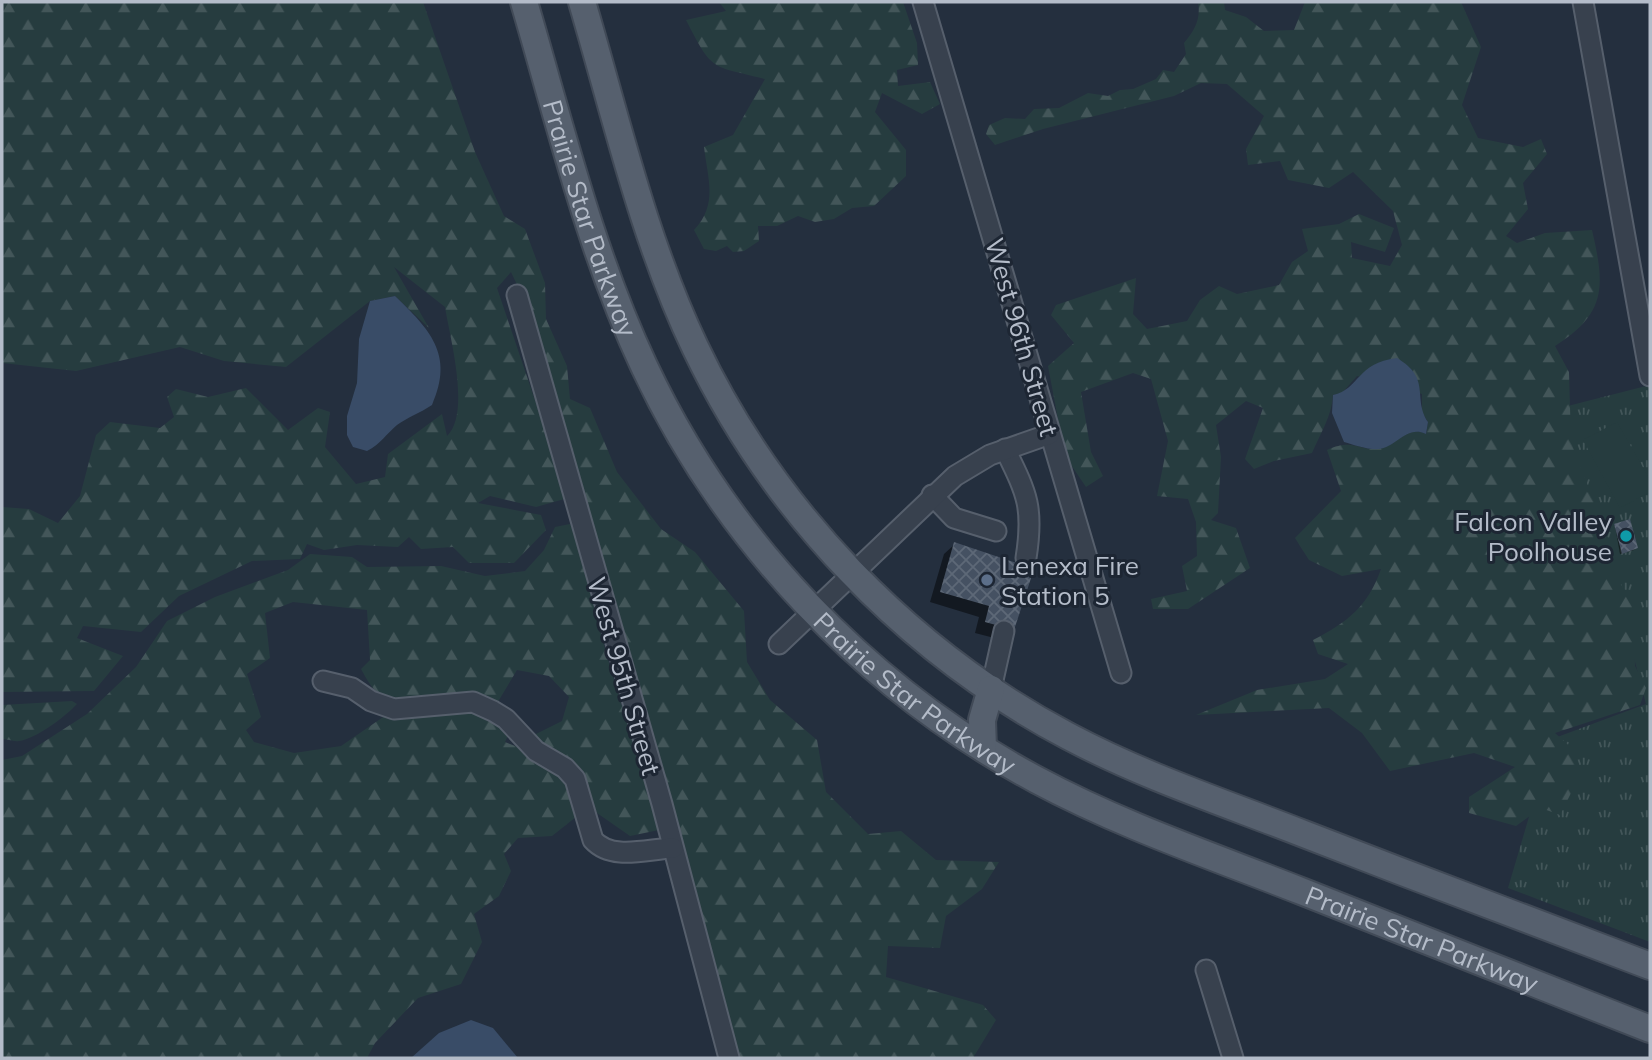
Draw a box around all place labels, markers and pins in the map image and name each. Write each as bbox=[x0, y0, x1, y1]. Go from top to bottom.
place label: Falcon Valley Poolhouse bbox=[1454, 505, 1612, 568]
marker: Falcon Valley Poolhouse bbox=[1618, 528, 1634, 544]
place label: Lenexa Fire Station 5 bbox=[1001, 549, 1139, 612]
marker: Lenexa Fire Station 5 bbox=[979, 572, 995, 588]

